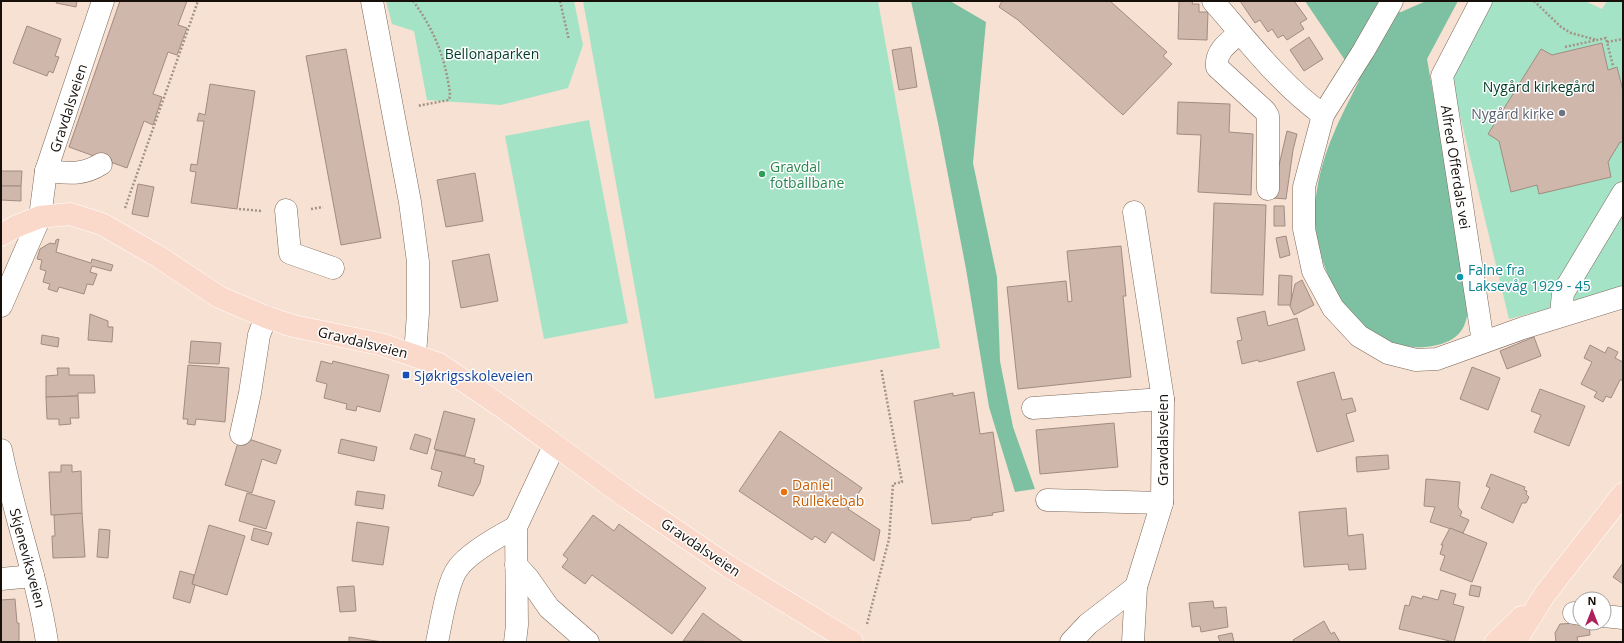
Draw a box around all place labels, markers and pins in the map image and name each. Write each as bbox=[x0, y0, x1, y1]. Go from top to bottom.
place label: Nygård kirke bbox=[1471, 104, 1554, 123]
marker: Nygård kirke bbox=[1557, 108, 1567, 118]
place label: Gravdal fotballbane bbox=[770, 157, 844, 192]
marker: Gravdal fotballbane bbox=[757, 169, 767, 179]
place label: Falne fra Laksevåg 1929 - 45 bbox=[1468, 260, 1591, 295]
marker: Falne fra Laksevåg 1929 - 45 bbox=[1455, 272, 1465, 282]
place label: Sjøkrigsskoleveien bbox=[414, 366, 533, 385]
marker: Sjøkrigsskoleveien bbox=[401, 370, 411, 380]
place label: Daniel Rullekebab bbox=[792, 475, 864, 510]
marker: Daniel Rullekebab bbox=[779, 487, 789, 497]

